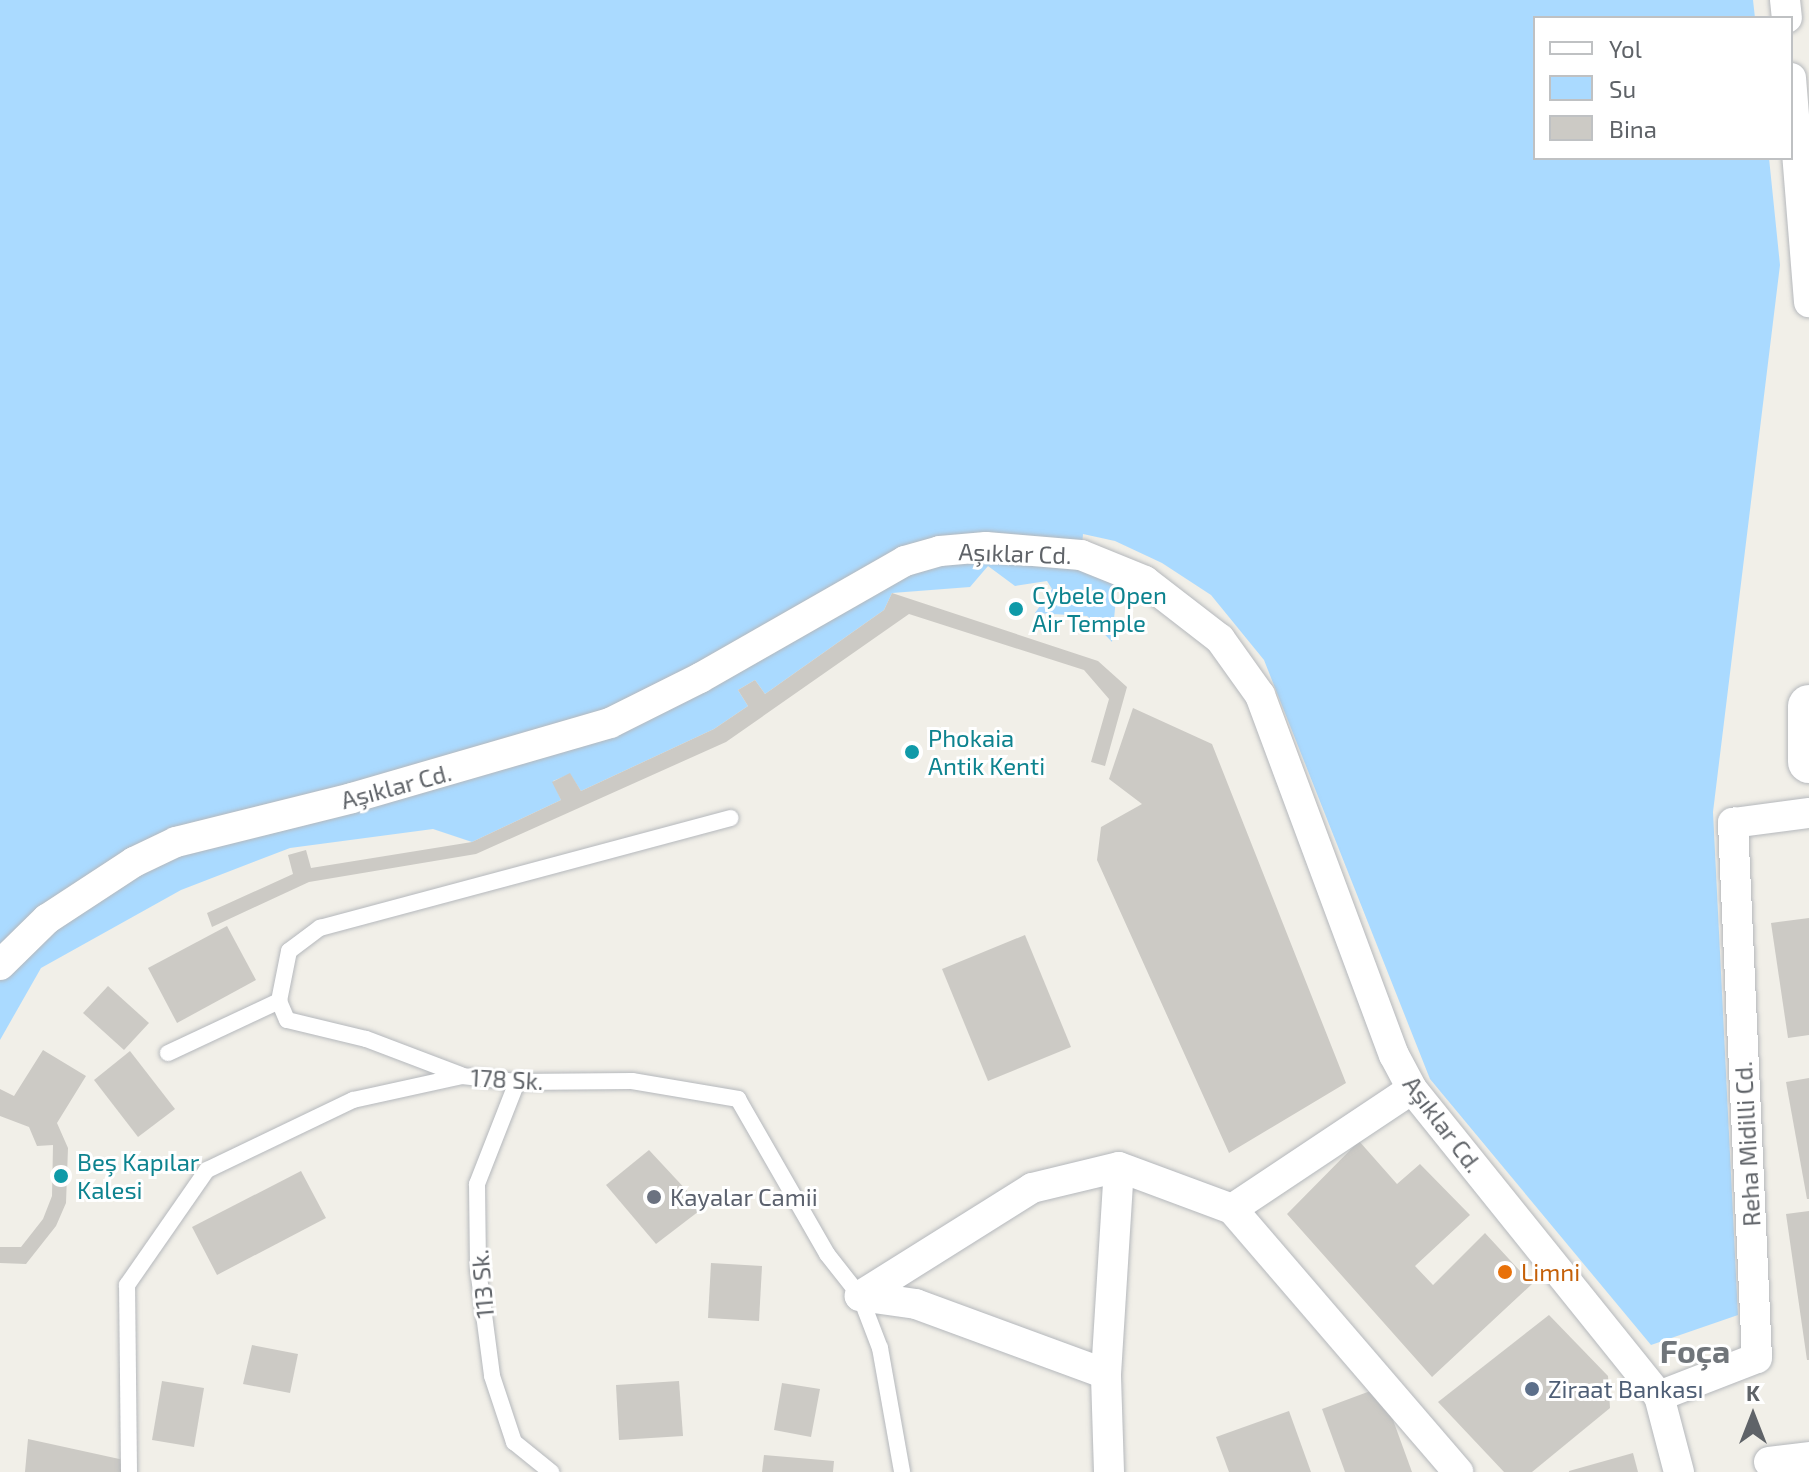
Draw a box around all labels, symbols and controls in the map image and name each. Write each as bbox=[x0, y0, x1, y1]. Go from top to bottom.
legend bbox=[1533, 16, 1793, 160]
text: Yol bbox=[1609, 34, 1642, 63]
text: Su bbox=[1609, 74, 1636, 103]
text: Bina bbox=[1609, 114, 1657, 143]
street label: Aşıklar Cd. bbox=[958, 537, 1072, 569]
place label: Cybele Open Air Temple bbox=[1032, 581, 1167, 637]
marker: Cybele Open Air Temple bbox=[1007, 600, 1025, 618]
place label: Phokaia Antik Kenti bbox=[928, 724, 1045, 780]
marker: Phokaia Antik Kenti bbox=[903, 743, 921, 761]
street label: Aşıklar Cd. bbox=[337, 757, 455, 815]
street label: Reha Midilli Cd. bbox=[1728, 1061, 1766, 1227]
street label: 178 Sk. bbox=[470, 1063, 544, 1095]
street label: Aşıklar Cd. bbox=[1397, 1070, 1489, 1178]
place label: Beş Kapılar Kalesi bbox=[77, 1148, 199, 1204]
marker: Beş Kapılar Kalesi bbox=[52, 1167, 70, 1185]
place label: Kayalar Camii bbox=[670, 1183, 818, 1211]
marker: Kayalar Camii bbox=[645, 1188, 663, 1206]
street label: 113 Sk. bbox=[465, 1248, 499, 1320]
place label: Limni bbox=[1521, 1258, 1580, 1286]
marker: Limni bbox=[1496, 1263, 1514, 1281]
district label: Foça bbox=[1660, 1331, 1730, 1369]
place label: Ziraat Bankası bbox=[1548, 1375, 1704, 1403]
north arrow bbox=[1713, 1376, 1793, 1456]
text: K bbox=[1746, 1379, 1760, 1405]
marker: Ziraat Bankası bbox=[1523, 1380, 1541, 1398]

